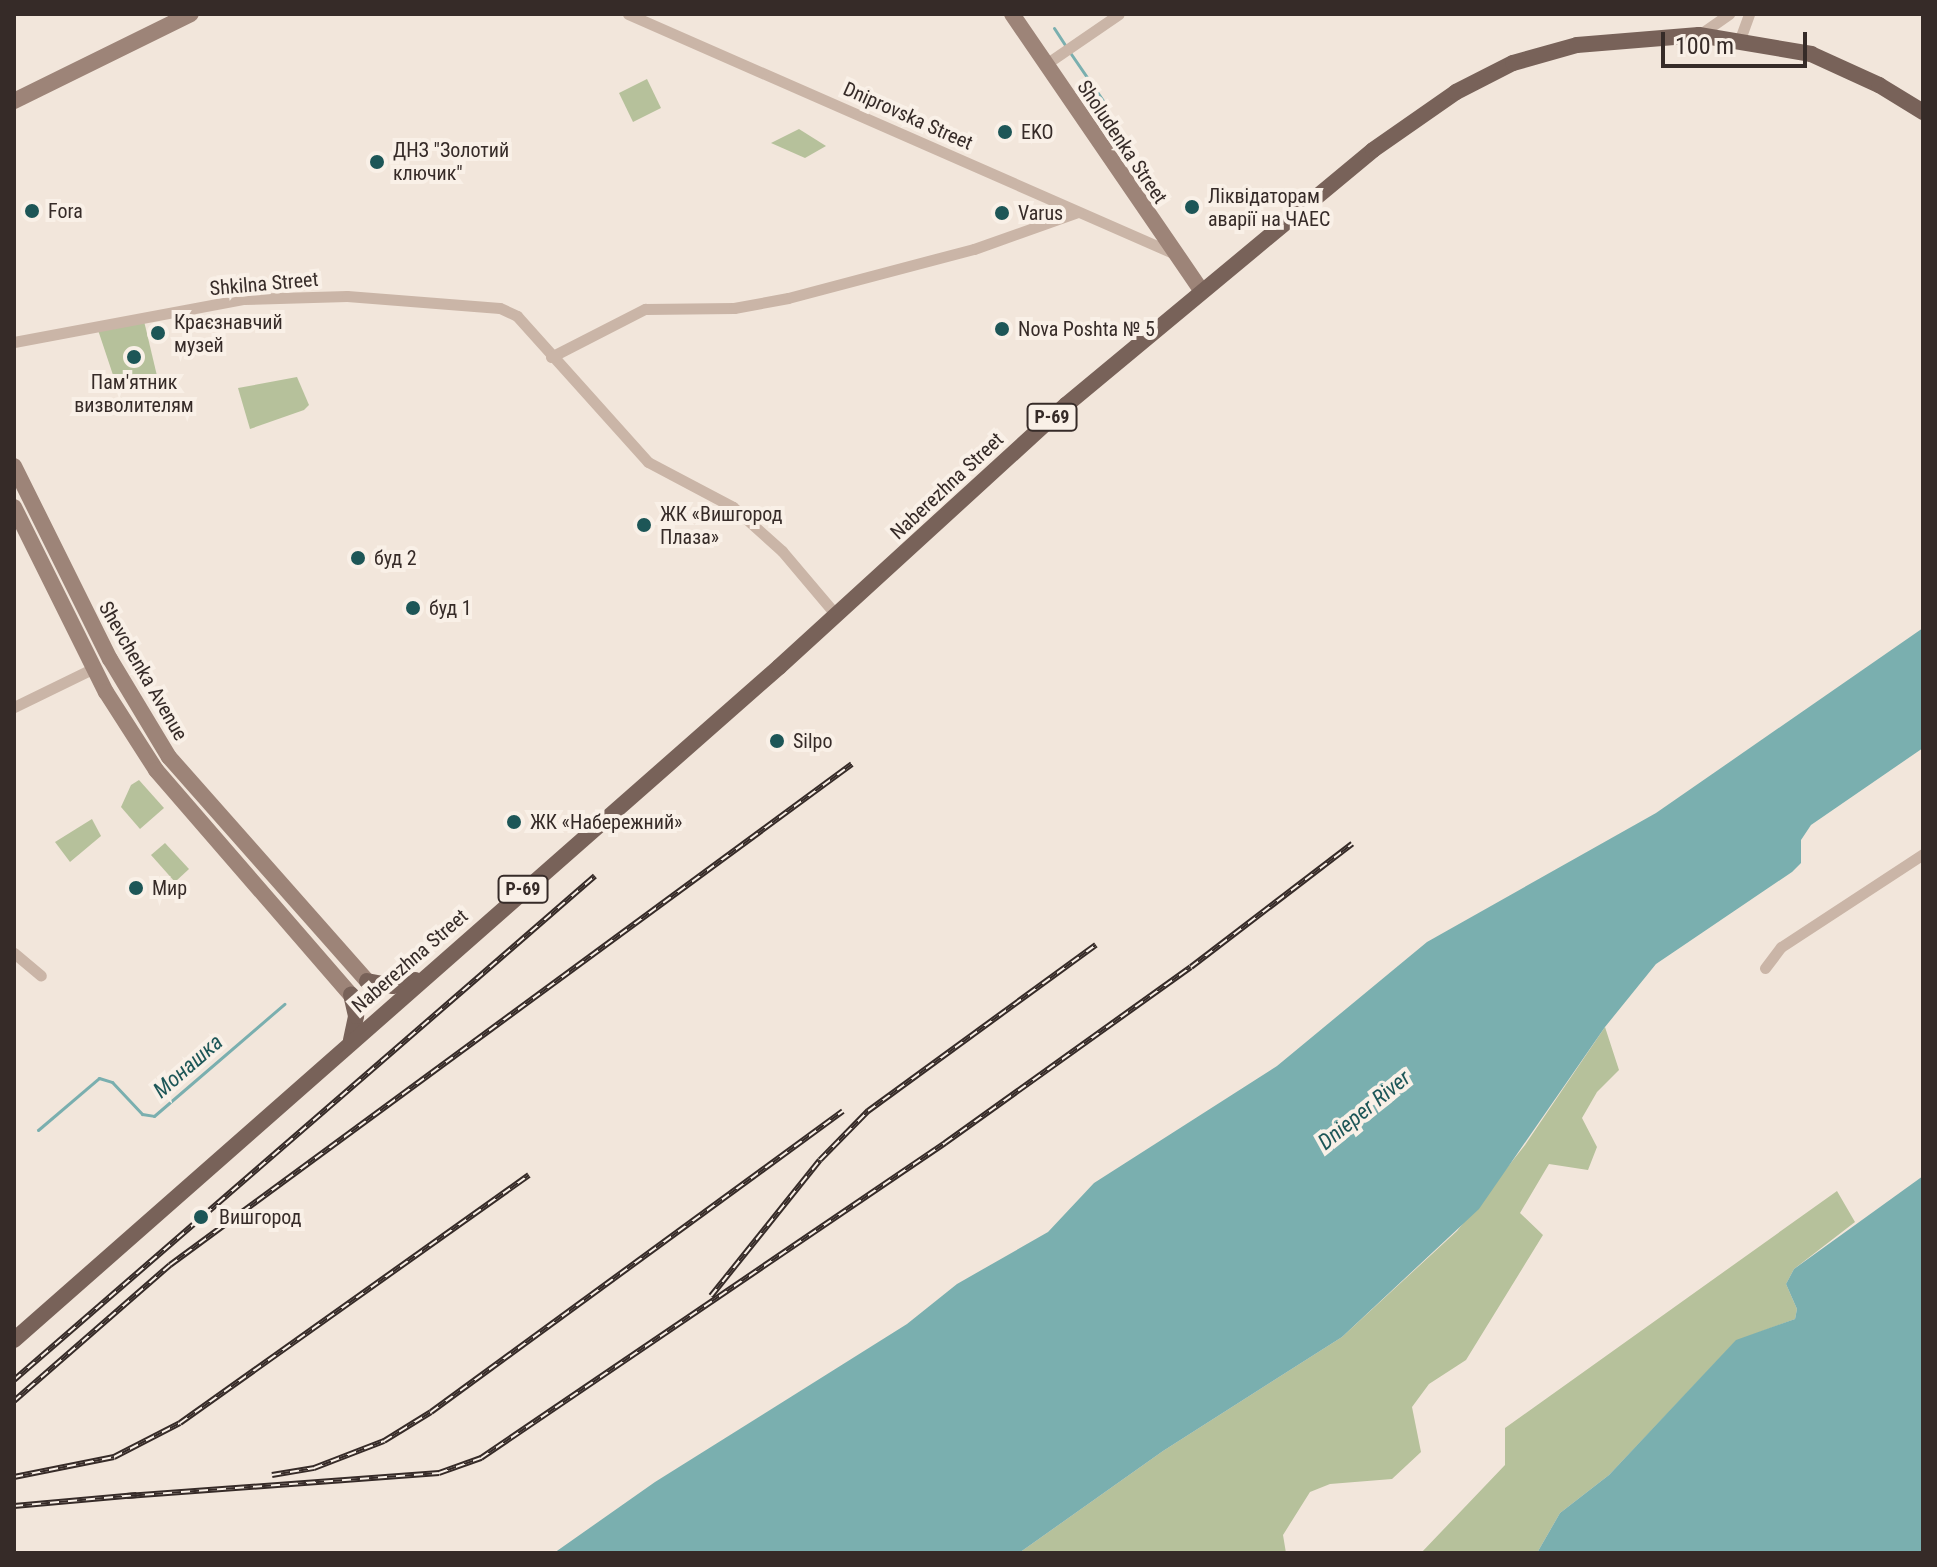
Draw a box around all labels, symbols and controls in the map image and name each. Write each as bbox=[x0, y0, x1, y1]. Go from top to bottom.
scale bar bbox=[1665, 16, 1811, 66]
text: 100 m bbox=[1675, 32, 1734, 60]
street label: Sholudenka Street bbox=[1072, 76, 1172, 208]
street label: Dniprovska Street bbox=[840, 77, 976, 155]
place label: EKO bbox=[1021, 120, 1054, 144]
marker: EKO bbox=[996, 123, 1014, 141]
place label: ДНЗ "Золотий ключик" bbox=[393, 138, 509, 185]
marker: ДНЗ "Золотий ключик" bbox=[368, 153, 386, 171]
place label: Ліквідаторам аварії на ЧАЕС bbox=[1208, 184, 1330, 231]
marker: Ліквідаторам аварії на ЧАЕС bbox=[1183, 198, 1201, 216]
place label: Fora bbox=[48, 199, 83, 223]
place label: Varus bbox=[1018, 201, 1063, 225]
marker: Fora bbox=[23, 202, 41, 220]
marker: Varus bbox=[993, 204, 1011, 222]
street label: Shkilna Street bbox=[209, 267, 319, 301]
place label: Краєзнавчий музей bbox=[174, 310, 283, 357]
place label: Nova Poshta № 5 bbox=[1018, 317, 1155, 341]
marker: Nova Poshta № 5 bbox=[993, 320, 1011, 338]
marker: Краєзнавчий музей bbox=[149, 324, 167, 342]
marker: Пам'ятник визволителям bbox=[125, 348, 143, 366]
place label: Пам'ятник визволителям bbox=[74, 370, 194, 417]
road number: Р-69 bbox=[1026, 403, 1078, 431]
street label: Naberezhna Street bbox=[886, 428, 1008, 544]
place label: ЖК «Вишгород Плаза» bbox=[660, 502, 782, 549]
marker: ЖК «Вишгород Плаза» bbox=[635, 516, 653, 534]
place label: буд 2 bbox=[374, 546, 417, 570]
marker: буд 2 bbox=[349, 549, 367, 567]
place label: буд 1 bbox=[429, 596, 472, 620]
street label: Shevchenka Avenue bbox=[94, 597, 192, 745]
marker: буд 1 bbox=[404, 599, 422, 617]
place label: Silpo bbox=[793, 729, 832, 753]
marker: Silpo bbox=[768, 732, 786, 750]
place label: ЖК «Набережний» bbox=[530, 810, 682, 834]
marker: ЖК «Набережний» bbox=[505, 813, 523, 831]
road number: Р-69 bbox=[497, 875, 549, 903]
place label: Мир bbox=[152, 876, 187, 900]
marker: Мир bbox=[127, 879, 145, 897]
street label: Naberezhna Street bbox=[347, 904, 473, 1018]
water label: Монашка bbox=[148, 1029, 228, 1103]
water label: Dnieper River bbox=[1312, 1065, 1416, 1155]
place label: Вишгород bbox=[219, 1205, 301, 1229]
marker: Вишгород bbox=[190, 1206, 212, 1228]

